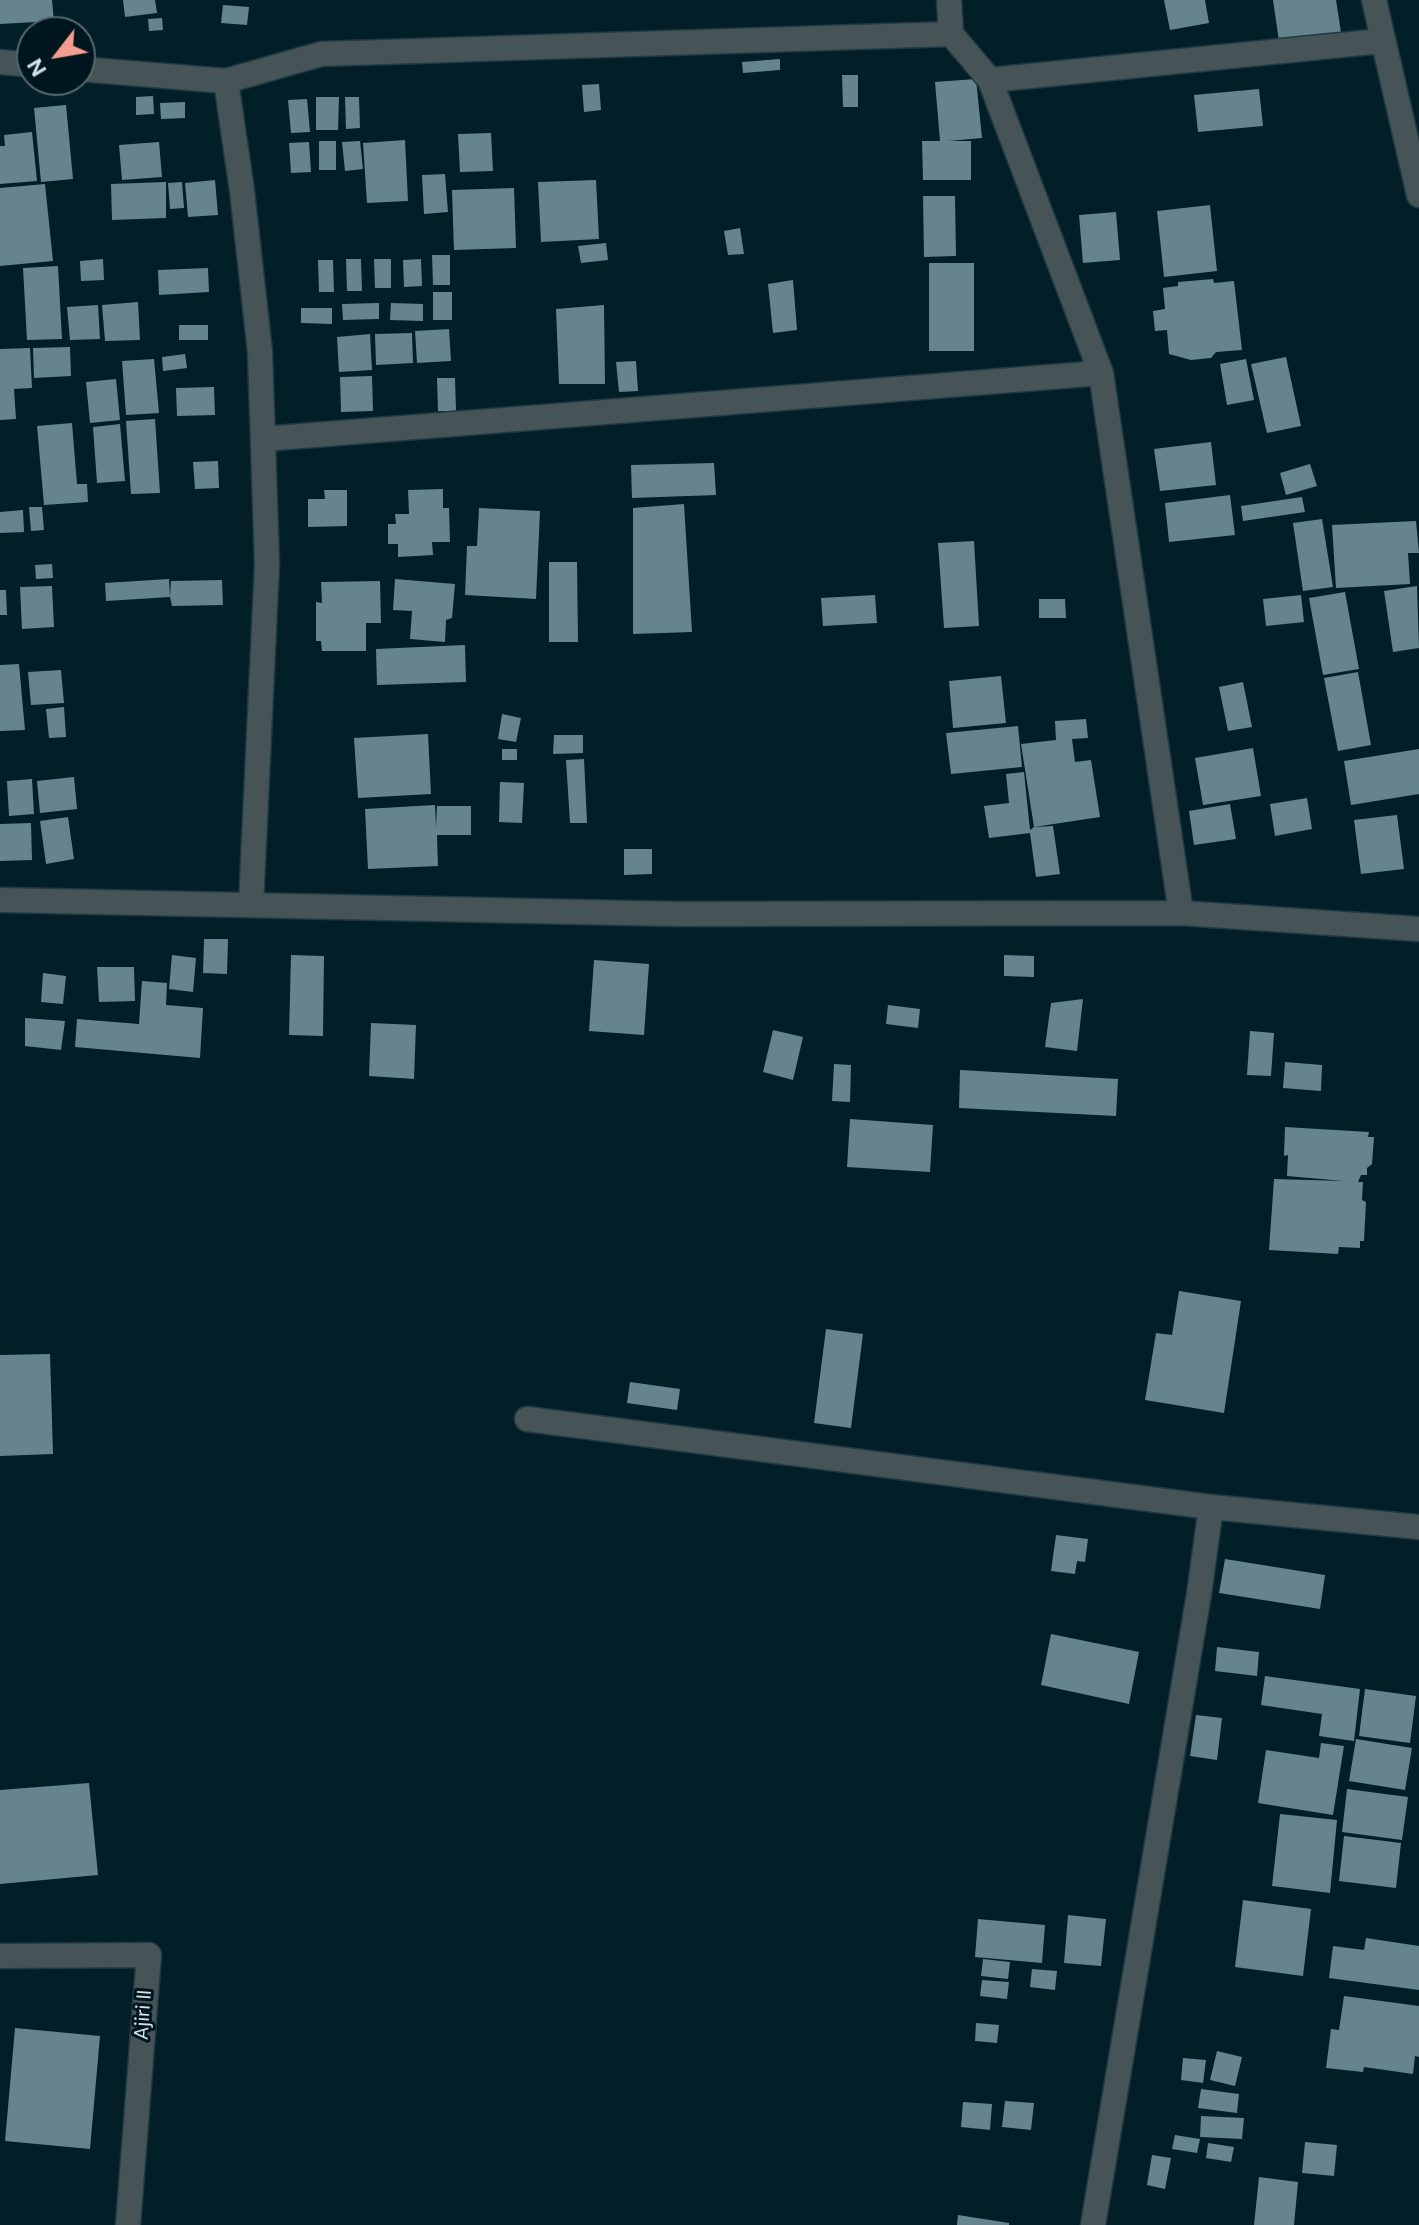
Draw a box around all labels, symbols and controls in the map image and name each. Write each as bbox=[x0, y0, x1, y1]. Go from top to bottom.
north arrow bbox=[16, 16, 96, 96]
text: N bbox=[20, 53, 53, 82]
street label: Ajiri II bbox=[130, 1989, 158, 2041]

